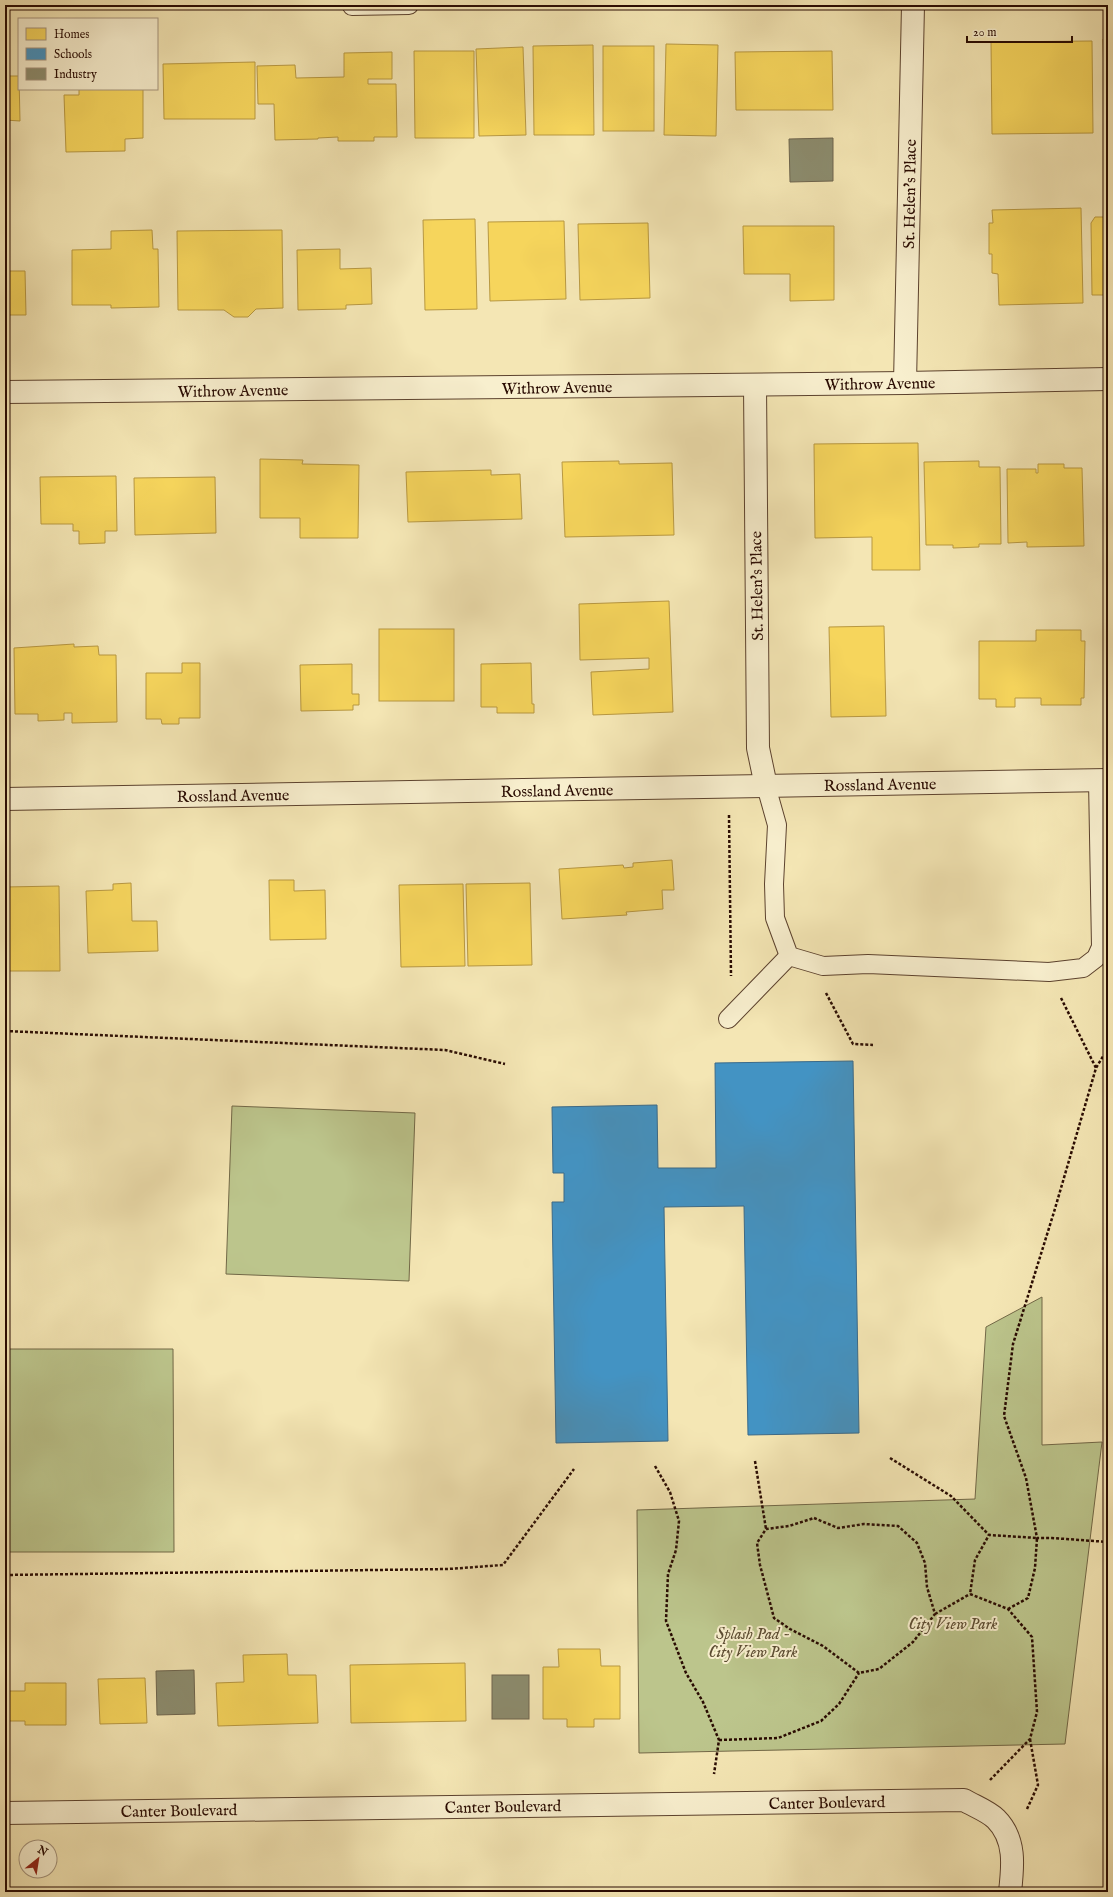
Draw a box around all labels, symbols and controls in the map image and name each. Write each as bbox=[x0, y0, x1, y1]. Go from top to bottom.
legend bbox=[18, 18, 158, 90]
scale bar bbox=[967, 18, 1072, 44]
text: 20 m bbox=[973, 25, 996, 40]
text: Homes bbox=[54, 27, 90, 42]
text: Schools bbox=[54, 47, 92, 62]
text: Industry bbox=[54, 67, 97, 82]
street label: St. Helen's Place bbox=[900, 139, 922, 249]
street label: Withrow Avenue bbox=[825, 374, 936, 396]
street label: Withrow Avenue bbox=[502, 378, 613, 400]
street label: Withrow Avenue bbox=[178, 381, 289, 403]
street label: St. Helen's Place bbox=[747, 531, 769, 641]
street label: Rossland Avenue bbox=[824, 775, 937, 797]
street label: Rossland Avenue bbox=[501, 781, 614, 803]
street label: Rossland Avenue bbox=[177, 786, 290, 808]
park label: City View Park bbox=[909, 1615, 998, 1635]
park label: Splash Pad - City View Park bbox=[709, 1625, 798, 1663]
street label: Canter Boulevard bbox=[769, 1793, 886, 1815]
street label: Canter Boulevard bbox=[445, 1797, 562, 1819]
street label: Canter Boulevard bbox=[121, 1801, 238, 1823]
north arrow bbox=[18, 1839, 58, 1879]
text: N bbox=[34, 1842, 51, 1860]

